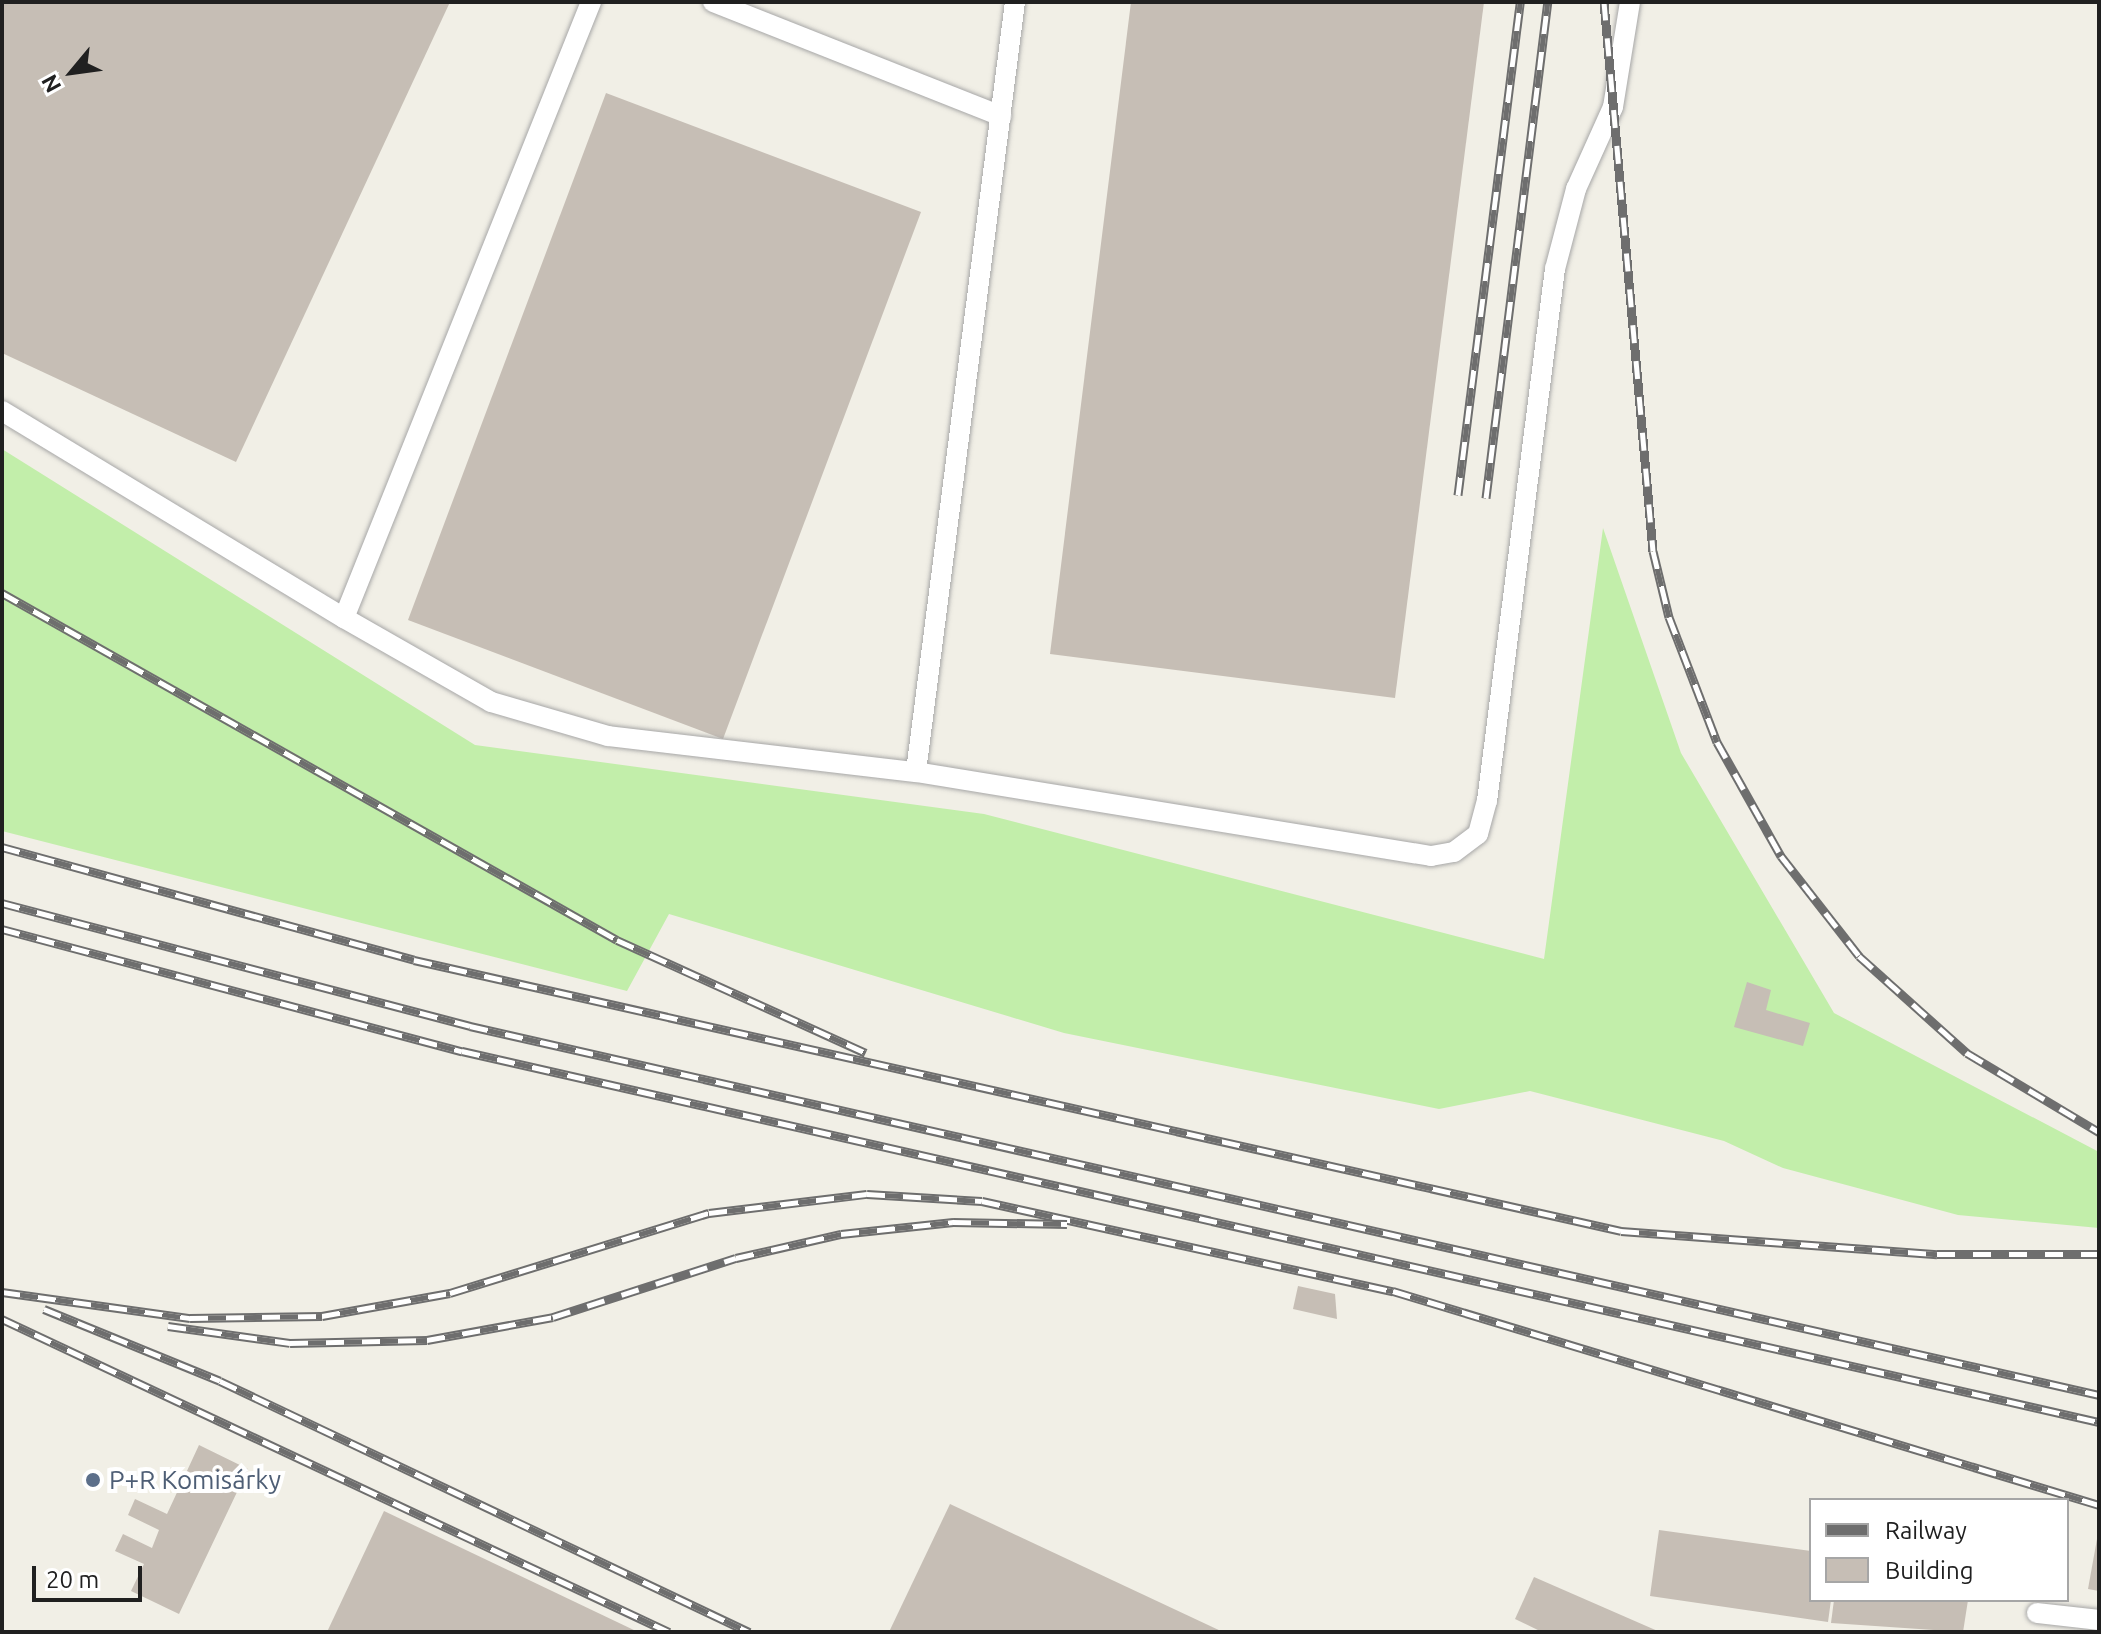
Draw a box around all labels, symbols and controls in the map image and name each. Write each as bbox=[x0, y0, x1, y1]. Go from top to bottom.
north arrow bbox=[32, 32, 112, 112]
text: N bbox=[36, 71, 65, 97]
place label: P+R Komisárky bbox=[109, 1464, 281, 1496]
marker: P+R Komisárky bbox=[84, 1471, 102, 1489]
legend bbox=[1809, 1498, 2069, 1602]
text: Railway bbox=[1885, 1517, 1967, 1544]
scale bar bbox=[36, 1550, 146, 1600]
text: Building bbox=[1885, 1557, 1973, 1584]
text: 20 m bbox=[46, 1566, 99, 1593]

